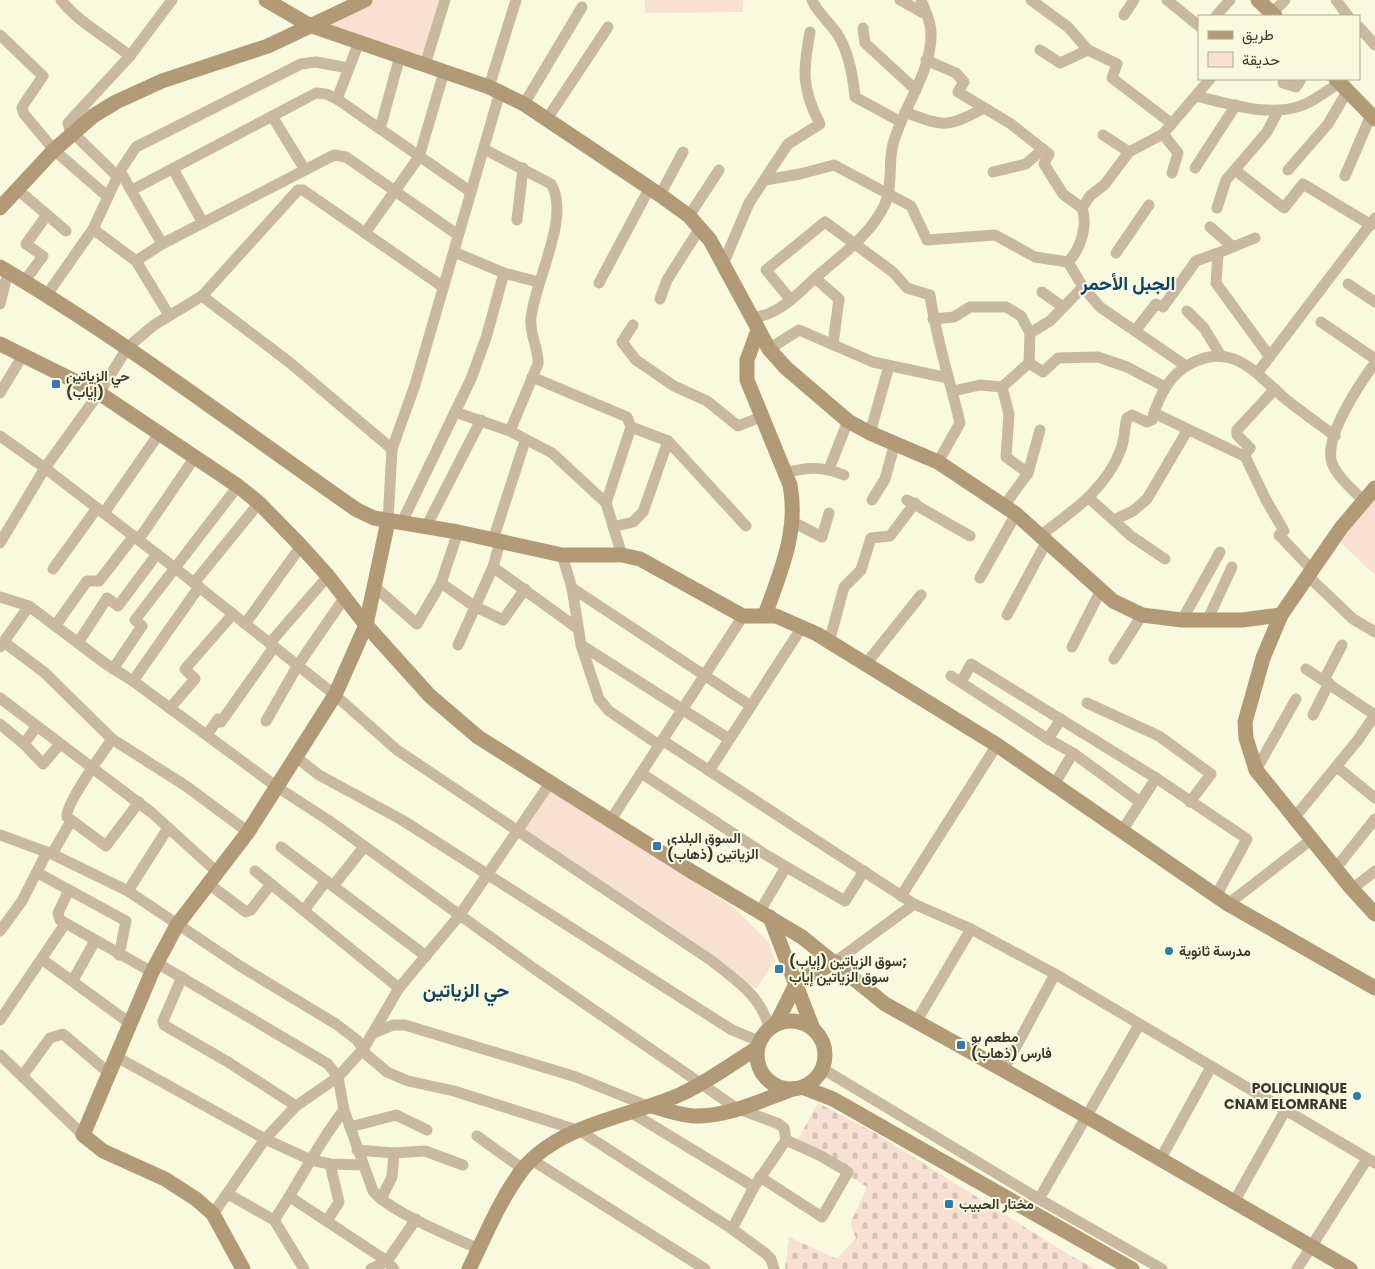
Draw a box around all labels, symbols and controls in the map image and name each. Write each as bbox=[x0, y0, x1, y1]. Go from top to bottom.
legend bbox=[1198, 15, 1360, 80]
text: طريق bbox=[1242, 24, 1274, 45]
text: حديقة bbox=[1242, 49, 1280, 70]
district label: الجبل الأحمر bbox=[1080, 270, 1175, 297]
place label: حي الزياتين (إياب) bbox=[66, 366, 130, 402]
marker: حي الزياتين (إياب) bbox=[50, 378, 62, 390]
place label: السوق البلدي الزياتين (ذهاب) bbox=[667, 828, 759, 864]
marker: السوق البلدي الزياتين (ذهاب) bbox=[651, 840, 663, 852]
place label: مدرسة ثانوية bbox=[1179, 941, 1251, 961]
marker: مدرسة ثانوية bbox=[1163, 945, 1175, 957]
place label: سوق الزياتين (إياب); سوق الزياتين إياب bbox=[789, 951, 907, 987]
marker: سوق الزياتين (إياب); سوق الزياتين إياب bbox=[773, 963, 785, 975]
district label: حي الزياتين bbox=[423, 977, 509, 1007]
place label: مطعم بو فارس (ذهاب) bbox=[971, 1027, 1052, 1063]
marker: مطعم بو فارس (ذهاب) bbox=[955, 1039, 967, 1051]
place label: POLICLINIQUE CNAM ELOMRANE bbox=[1224, 1078, 1347, 1114]
marker: POLICLINIQUE CNAM ELOMRANE bbox=[1351, 1090, 1363, 1102]
place label: مختار الحبيب bbox=[959, 1194, 1034, 1214]
marker: مختار الحبيب bbox=[943, 1198, 955, 1210]

